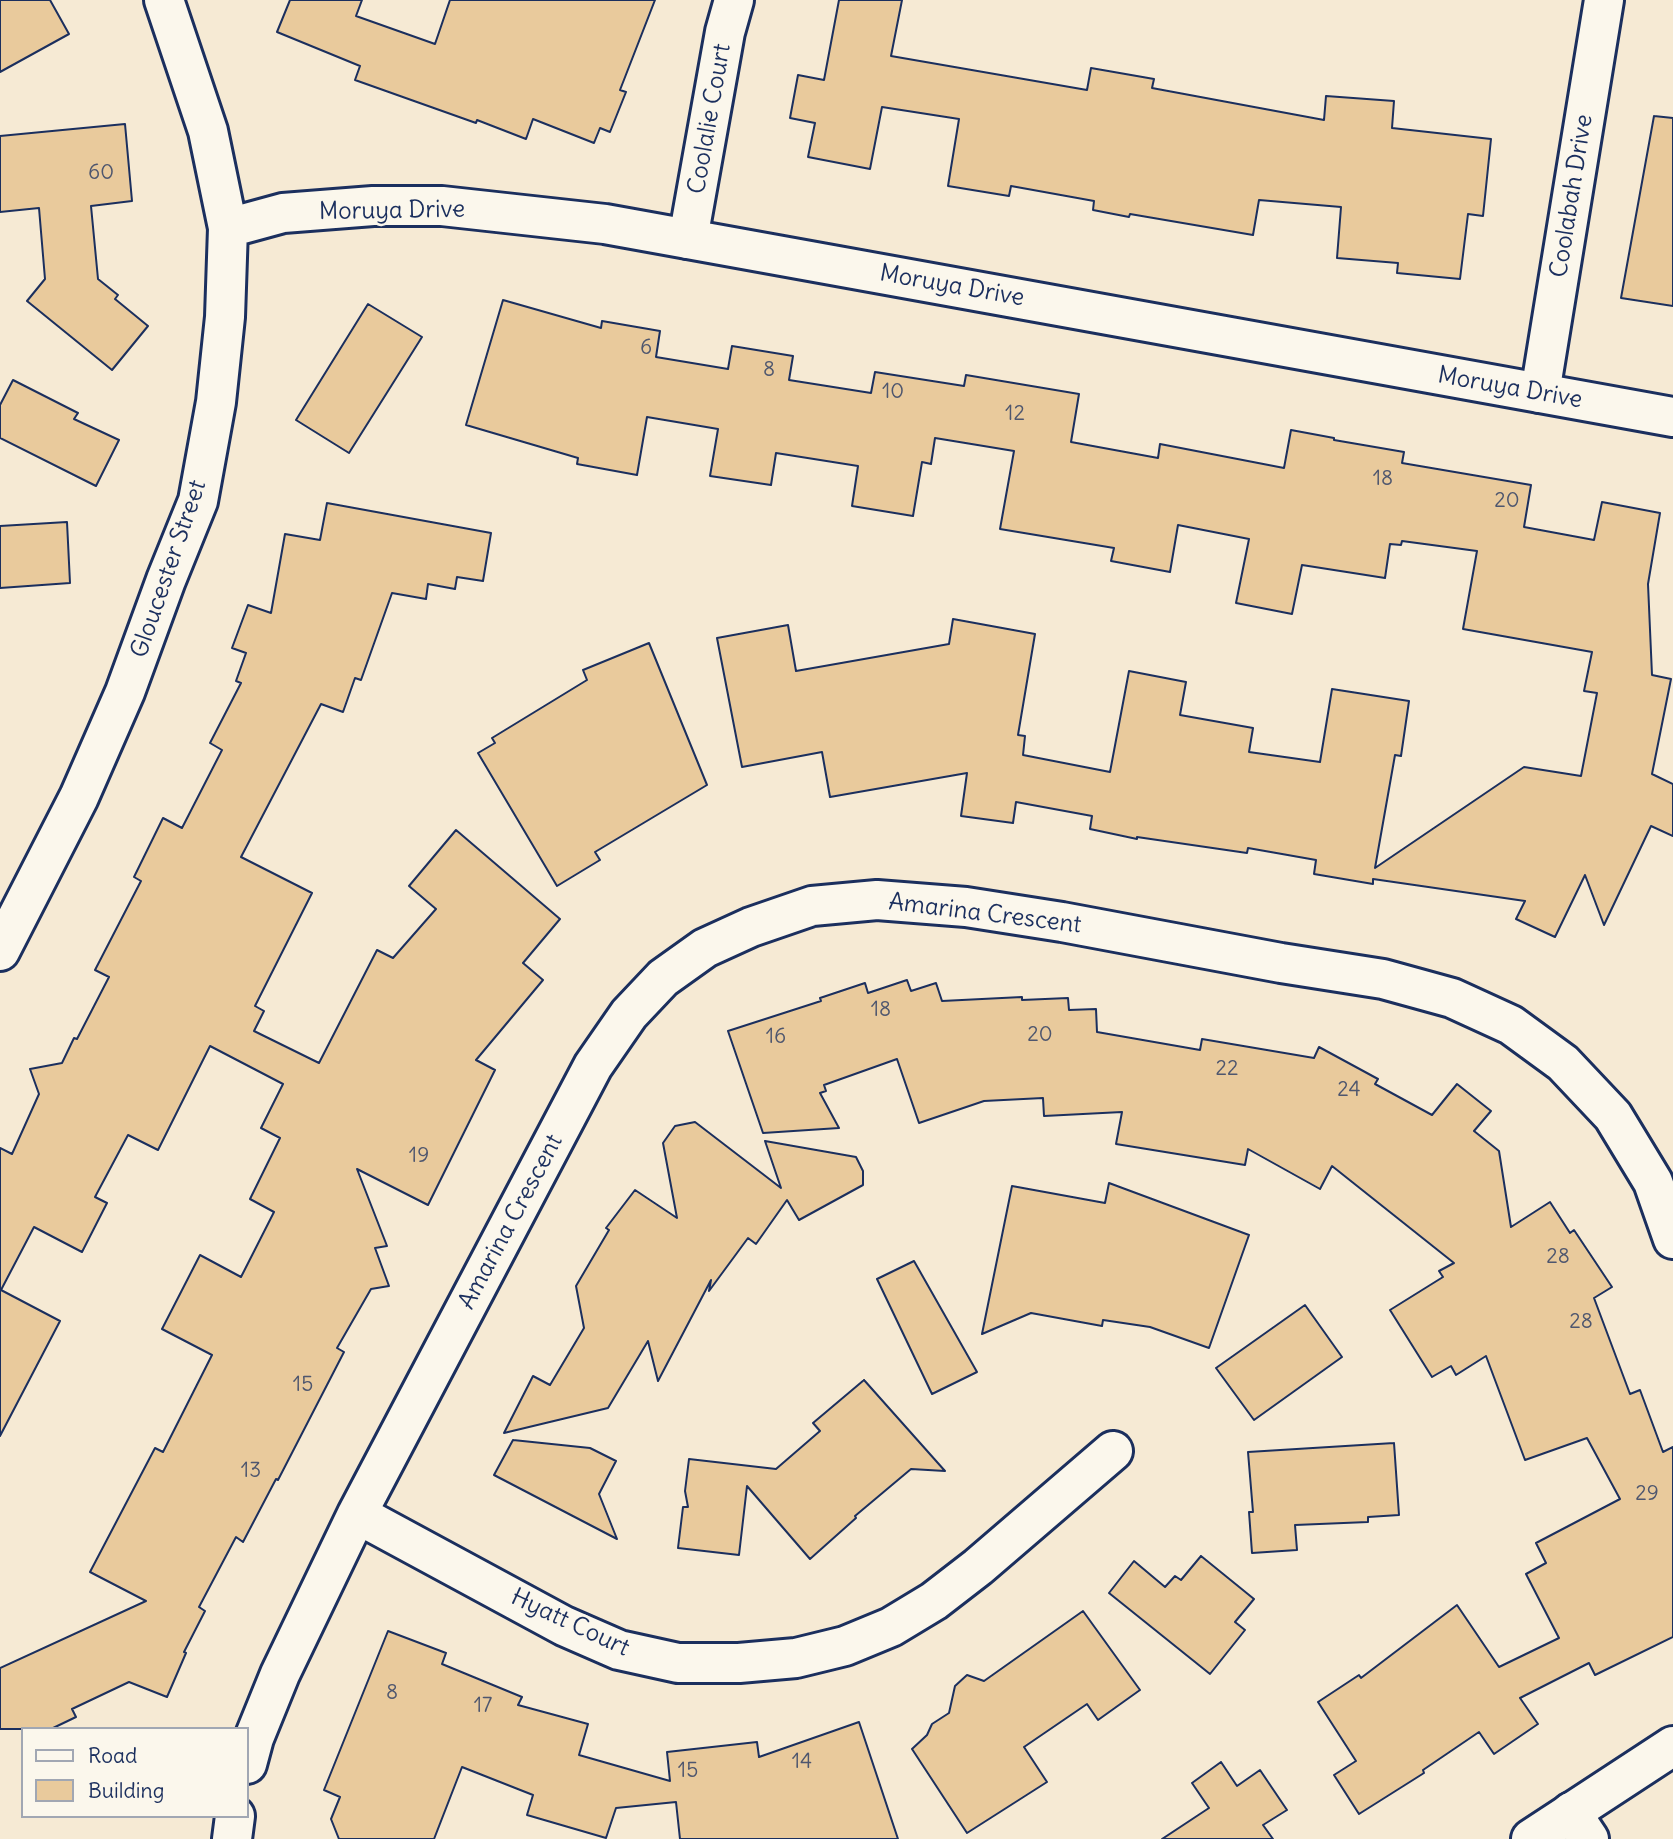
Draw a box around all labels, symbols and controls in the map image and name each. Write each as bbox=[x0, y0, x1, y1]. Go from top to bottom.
street label: Coolalie Court bbox=[683, 42, 737, 196]
street label: Coolabah Drive bbox=[1545, 112, 1599, 280]
house number: 60 bbox=[88, 160, 114, 186]
street label: Moruya Drive bbox=[319, 195, 465, 227]
street label: Moruya Drive bbox=[877, 259, 1027, 313]
house number: 6 bbox=[640, 335, 652, 361]
house number: 8 bbox=[763, 357, 775, 383]
street label: Moruya Drive bbox=[1435, 361, 1585, 415]
house number: 10 bbox=[882, 379, 904, 405]
house number: 12 bbox=[1005, 401, 1025, 427]
house number: 18 bbox=[1373, 466, 1393, 492]
street label: Gloucester Street bbox=[125, 476, 213, 662]
house number: 20 bbox=[1494, 488, 1520, 514]
street label: Amarina Crescent bbox=[887, 888, 1083, 940]
house number: 18 bbox=[871, 997, 891, 1023]
house number: 20 bbox=[1027, 1022, 1053, 1048]
house number: 16 bbox=[766, 1024, 786, 1050]
house number: 22 bbox=[1215, 1056, 1239, 1082]
house number: 24 bbox=[1337, 1077, 1361, 1103]
street label: Amarina Crescent bbox=[453, 1130, 569, 1314]
house number: 19 bbox=[409, 1143, 429, 1169]
house number: 28 bbox=[1546, 1244, 1570, 1270]
house number: 28 bbox=[1569, 1309, 1593, 1335]
house number: 15 bbox=[293, 1372, 313, 1398]
house number: 13 bbox=[241, 1458, 261, 1484]
house number: 29 bbox=[1635, 1481, 1659, 1507]
street label: Hyatt Court bbox=[506, 1583, 634, 1663]
house number: 8 bbox=[386, 1680, 398, 1706]
house number: 17 bbox=[474, 1693, 492, 1719]
legend bbox=[21, 1727, 248, 1818]
text: Road bbox=[88, 1742, 137, 1769]
house number: 14 bbox=[792, 1749, 812, 1775]
house number: 15 bbox=[678, 1758, 698, 1784]
text: Building bbox=[88, 1777, 164, 1804]

